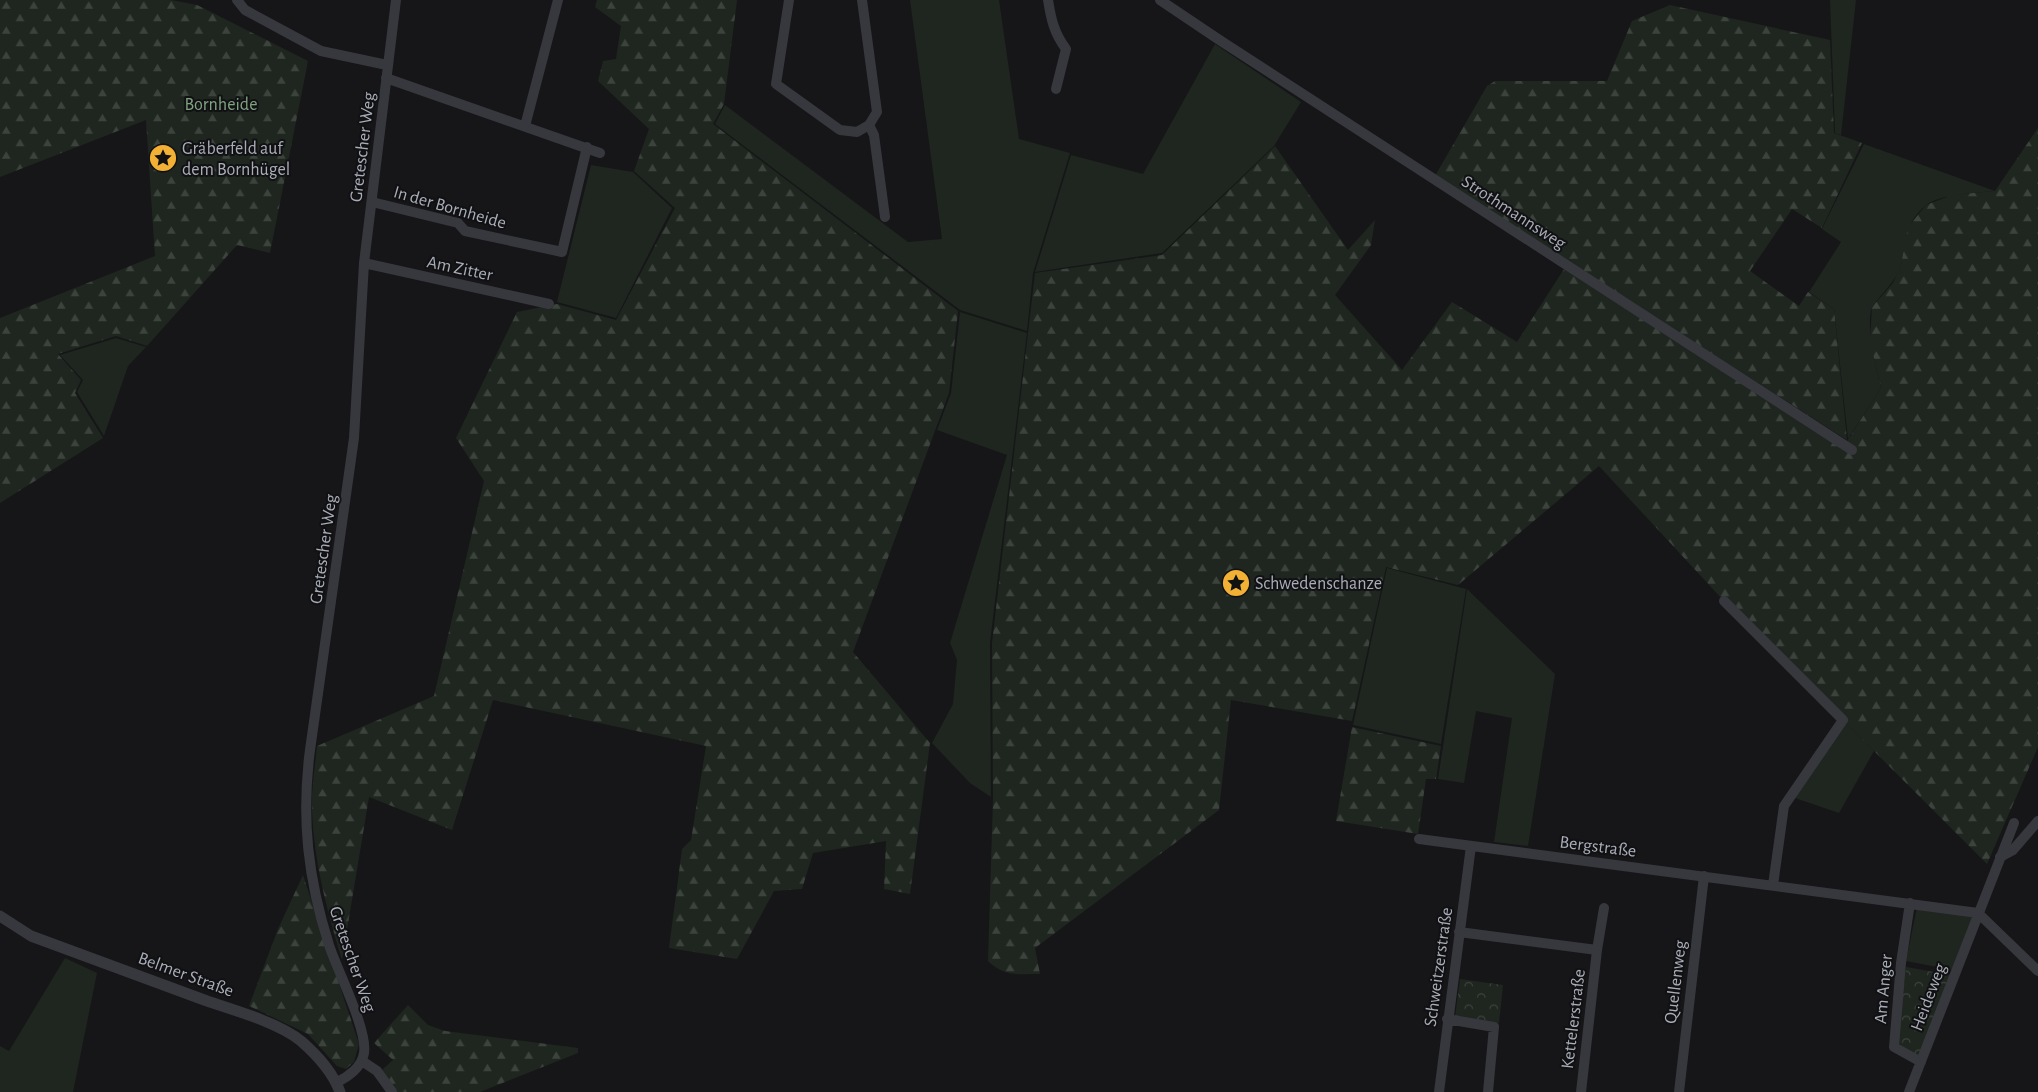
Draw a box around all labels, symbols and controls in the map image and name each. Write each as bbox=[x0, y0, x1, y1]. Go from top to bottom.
street label: Gretescher Weg bbox=[347, 91, 379, 203]
park label: Bornheide bbox=[185, 96, 257, 114]
place label: Gräberfeld auf dem Bornhügel bbox=[182, 140, 290, 179]
place icon: Gräberfeld auf dem Bornhügel bbox=[148, 143, 178, 173]
street label: Strothmannsweg bbox=[1458, 173, 1569, 253]
street label: In der Bornheide bbox=[391, 183, 508, 233]
street label: Am Zitter bbox=[425, 253, 495, 285]
street label: Gretescher Weg bbox=[307, 493, 341, 605]
place icon: Schwedenschanze bbox=[1221, 568, 1251, 598]
place label: Schwedenschanze bbox=[1255, 575, 1382, 593]
street label: Bergstraße bbox=[1559, 833, 1637, 861]
street label: Gretescher Weg bbox=[326, 904, 379, 1015]
street label: Schweitzerstraße bbox=[1422, 906, 1456, 1028]
street label: Quellenweg bbox=[1662, 939, 1690, 1025]
street label: Belmer Straße bbox=[136, 949, 236, 1001]
street label: Am Anger bbox=[1872, 953, 1896, 1025]
street label: Heideweg bbox=[1908, 961, 1950, 1034]
street label: Kettelerstraße bbox=[1559, 968, 1589, 1070]

